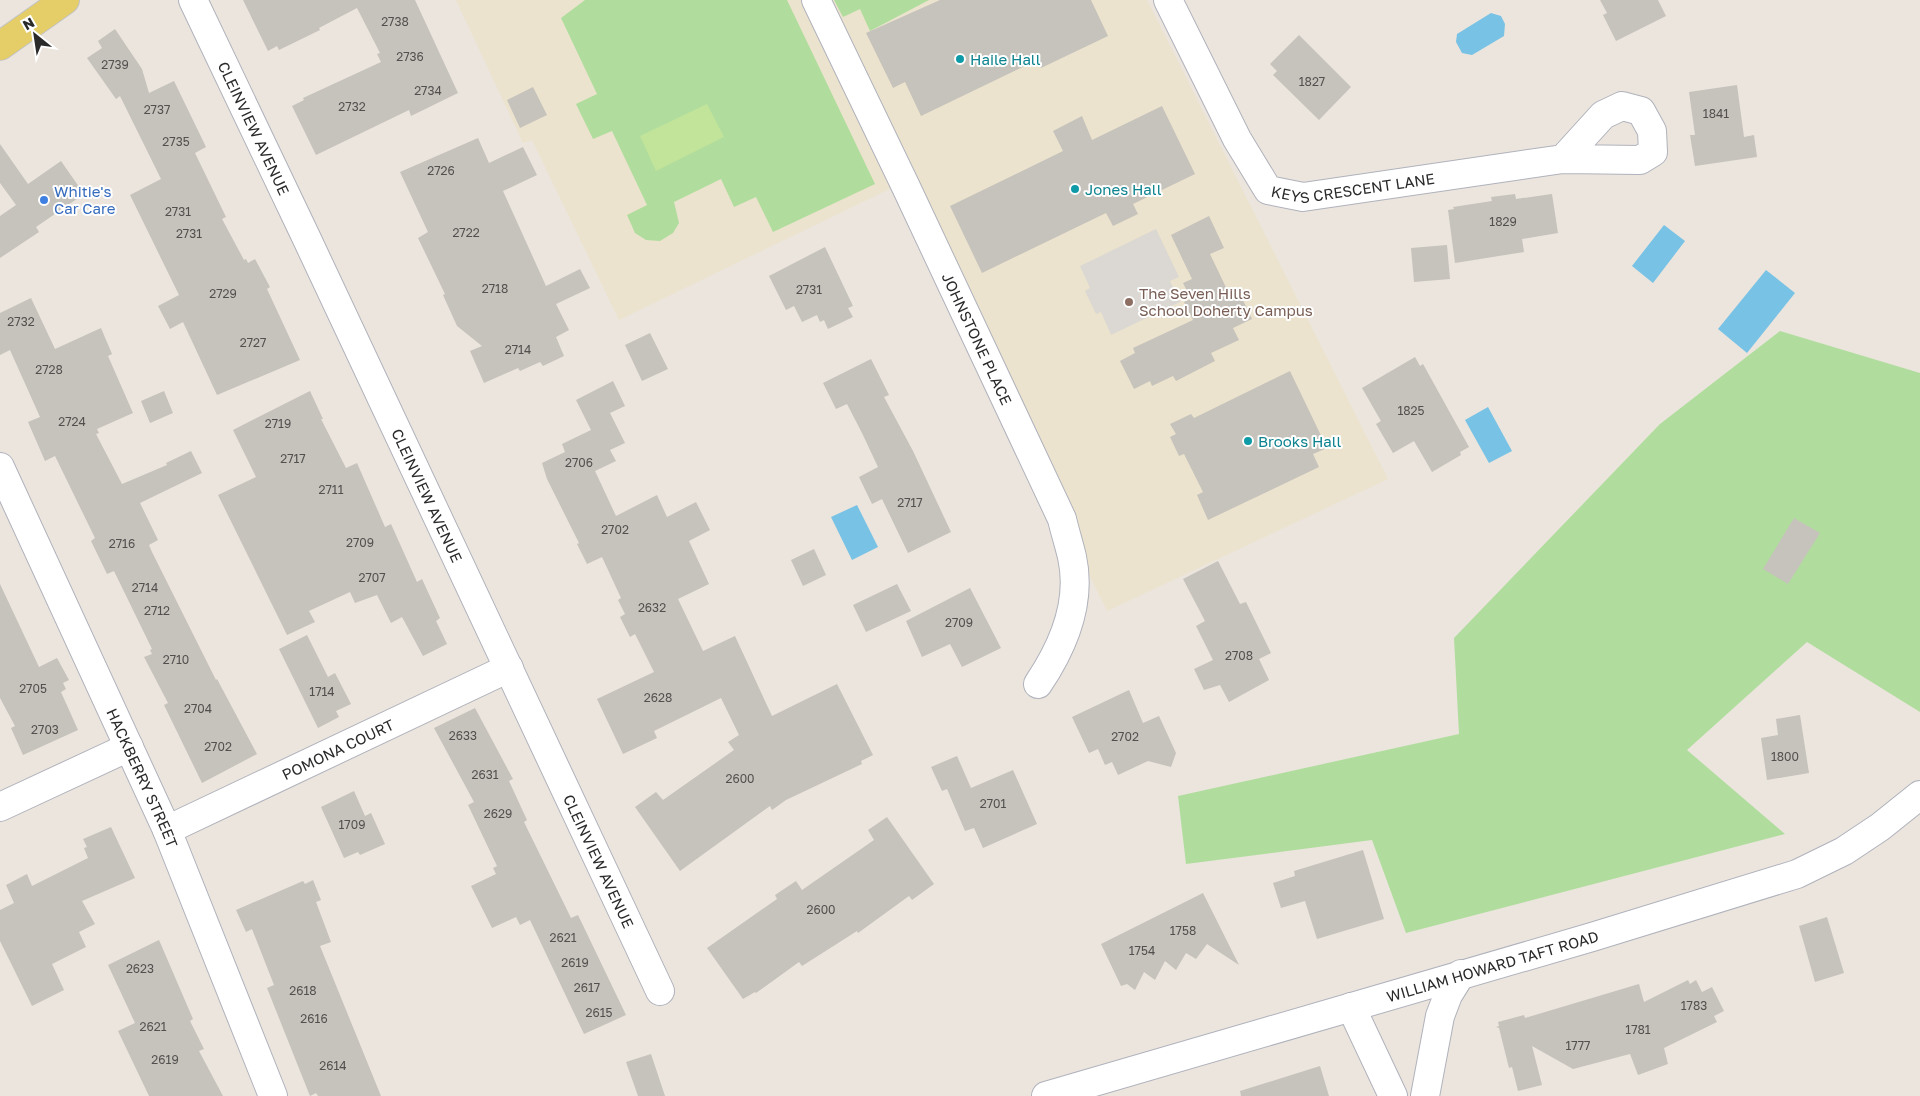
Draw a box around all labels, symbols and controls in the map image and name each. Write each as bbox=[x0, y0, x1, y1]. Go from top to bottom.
north arrow bbox=[10, 10, 60, 60]
text: N bbox=[19, 13, 37, 33]
house number: 2738 bbox=[381, 14, 409, 29]
house number: 2736 bbox=[396, 49, 424, 64]
place label: Haile Hall bbox=[970, 50, 1041, 68]
marker: Haile Hall bbox=[954, 53, 966, 65]
house number: 2739 bbox=[101, 57, 129, 72]
street label: CLEINVIEW AVENUE bbox=[215, 59, 294, 198]
house number: 1827 bbox=[1299, 74, 1325, 89]
house number: 2734 bbox=[414, 83, 442, 98]
house number: 2732 bbox=[338, 99, 366, 114]
house number: 2737 bbox=[144, 102, 170, 117]
house number: 1841 bbox=[1703, 106, 1729, 121]
house number: 2735 bbox=[162, 134, 190, 149]
house number: 2726 bbox=[427, 163, 455, 178]
street label: KEYS CRESCENT LANE bbox=[1270, 169, 1436, 206]
place label: Jones Hall bbox=[1085, 180, 1162, 198]
place label: Whitie's Car Care bbox=[54, 182, 116, 217]
marker: Jones Hall bbox=[1069, 183, 1081, 195]
marker: Whitie's Car Care bbox=[38, 194, 50, 206]
house number: 2731 bbox=[165, 204, 191, 219]
house number: 1829 bbox=[1489, 214, 1517, 229]
house number: 2722 bbox=[452, 225, 480, 240]
house number: 2731 bbox=[176, 226, 202, 241]
street label: JOHNSTONE PLACE bbox=[938, 270, 1016, 408]
house number: 2718 bbox=[482, 281, 508, 296]
house number: 2731 bbox=[796, 282, 822, 297]
place label: The Seven Hills School Doherty Campus bbox=[1139, 284, 1313, 319]
house number: 2729 bbox=[209, 286, 237, 301]
marker: The Seven Hills School Doherty Campus bbox=[1123, 296, 1135, 308]
house number: 2732 bbox=[7, 314, 35, 329]
house number: 2727 bbox=[240, 335, 266, 350]
house number: 2714 bbox=[505, 342, 531, 357]
house number: 2728 bbox=[35, 362, 63, 377]
house number: 1825 bbox=[1397, 403, 1425, 418]
house number: 2724 bbox=[58, 414, 86, 429]
house number: 2719 bbox=[265, 416, 291, 431]
street label: CLEINVIEW AVENUE bbox=[388, 426, 466, 565]
place label: Brooks Hall bbox=[1258, 432, 1342, 450]
marker: Brooks Hall bbox=[1242, 435, 1254, 447]
house number: 2717 bbox=[280, 451, 306, 466]
house number: 2706 bbox=[565, 455, 593, 470]
house number: 2711 bbox=[319, 482, 344, 497]
house number: 2717 bbox=[897, 495, 923, 510]
house number: 2702 bbox=[601, 522, 629, 537]
house number: 2709 bbox=[346, 535, 374, 550]
house number: 2716 bbox=[109, 536, 135, 551]
house number: 2707 bbox=[358, 570, 386, 585]
house number: 2714 bbox=[132, 580, 158, 595]
house number: 2632 bbox=[638, 600, 666, 615]
house number: 2712 bbox=[144, 603, 170, 618]
house number: 2709 bbox=[945, 615, 973, 630]
house number: 2708 bbox=[1225, 648, 1253, 663]
house number: 2710 bbox=[163, 652, 189, 667]
house number: 2705 bbox=[19, 681, 47, 696]
house number: 1714 bbox=[309, 684, 335, 699]
house number: 2628 bbox=[644, 690, 672, 705]
house number: 2704 bbox=[184, 701, 212, 716]
street label: HACKBERRY STREET bbox=[103, 705, 182, 850]
street label: POMONA COURT bbox=[279, 715, 397, 783]
house number: 2703 bbox=[31, 722, 59, 737]
house number: 2633 bbox=[449, 728, 477, 743]
house number: 2702 bbox=[1111, 729, 1139, 744]
house number: 2702 bbox=[204, 739, 232, 754]
house number: 1800 bbox=[1771, 749, 1799, 764]
house number: 2631 bbox=[471, 767, 499, 782]
house number: 2600 bbox=[725, 771, 755, 786]
street label: CLEINVIEW AVENUE bbox=[560, 791, 638, 931]
house number: 2701 bbox=[980, 796, 1006, 811]
house number: 2629 bbox=[484, 806, 512, 821]
house number: 1709 bbox=[339, 817, 365, 832]
house number: 2600 bbox=[806, 902, 836, 917]
house number: 1758 bbox=[1170, 923, 1196, 938]
street label: WILLIAM HOWARD TAFT ROAD bbox=[1384, 927, 1601, 1005]
house number: 2621 bbox=[549, 930, 577, 945]
house number: 1754 bbox=[1129, 943, 1155, 958]
house number: 2619 bbox=[561, 955, 589, 970]
house number: 2623 bbox=[126, 961, 154, 976]
house number: 2617 bbox=[574, 980, 600, 995]
house number: 2618 bbox=[289, 983, 317, 998]
house number: 1783 bbox=[1681, 998, 1707, 1013]
house number: 2615 bbox=[585, 1005, 613, 1020]
house number: 2616 bbox=[300, 1011, 328, 1026]
house number: 2621 bbox=[139, 1019, 167, 1034]
house number: 1781 bbox=[1625, 1022, 1651, 1037]
house number: 1777 bbox=[1566, 1038, 1590, 1053]
house number: 2619 bbox=[151, 1052, 179, 1067]
house number: 2614 bbox=[319, 1058, 347, 1073]

